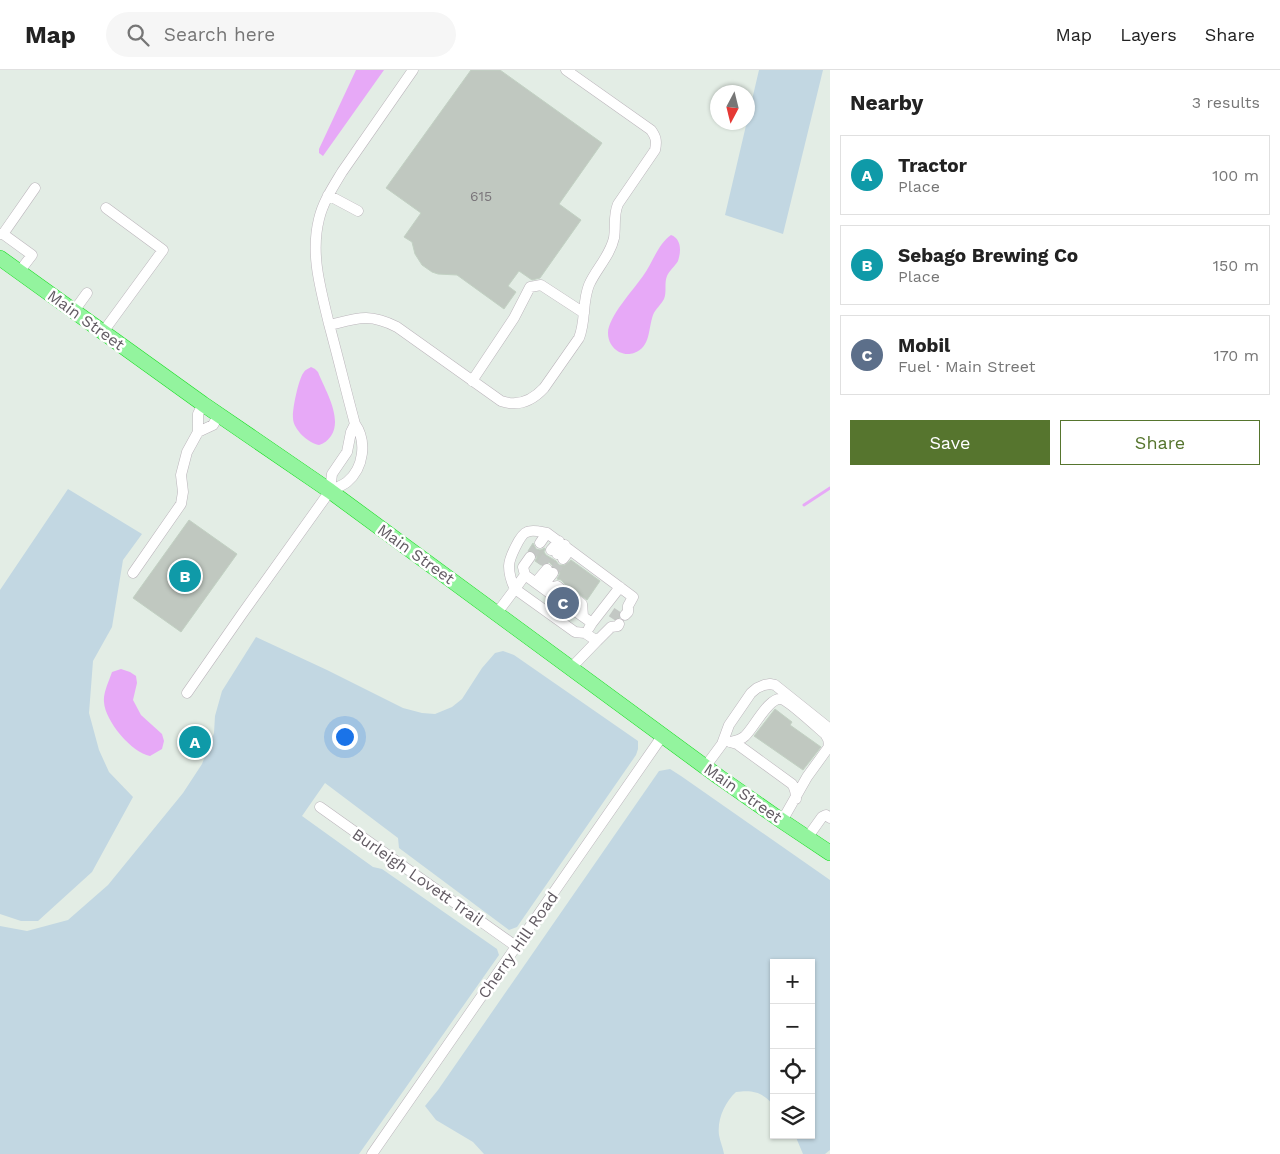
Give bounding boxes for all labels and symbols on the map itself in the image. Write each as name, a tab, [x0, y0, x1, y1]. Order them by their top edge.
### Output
north arrow	[710, 85, 755, 130]
house number: 615	[470, 188, 492, 204]
street label: Main Street	[44, 286, 128, 354]
street label: Main Street	[374, 520, 458, 588]
pin: B	[169, 557, 201, 595]
pin: C	[547, 584, 579, 622]
pin: A	[179, 723, 211, 761]
your location	[332, 724, 358, 750]
street label: Main Street	[701, 759, 786, 827]
street label: Burleigh Lovett Trail	[349, 825, 487, 930]
street label: Cherry Hill Road	[474, 888, 562, 1002]

